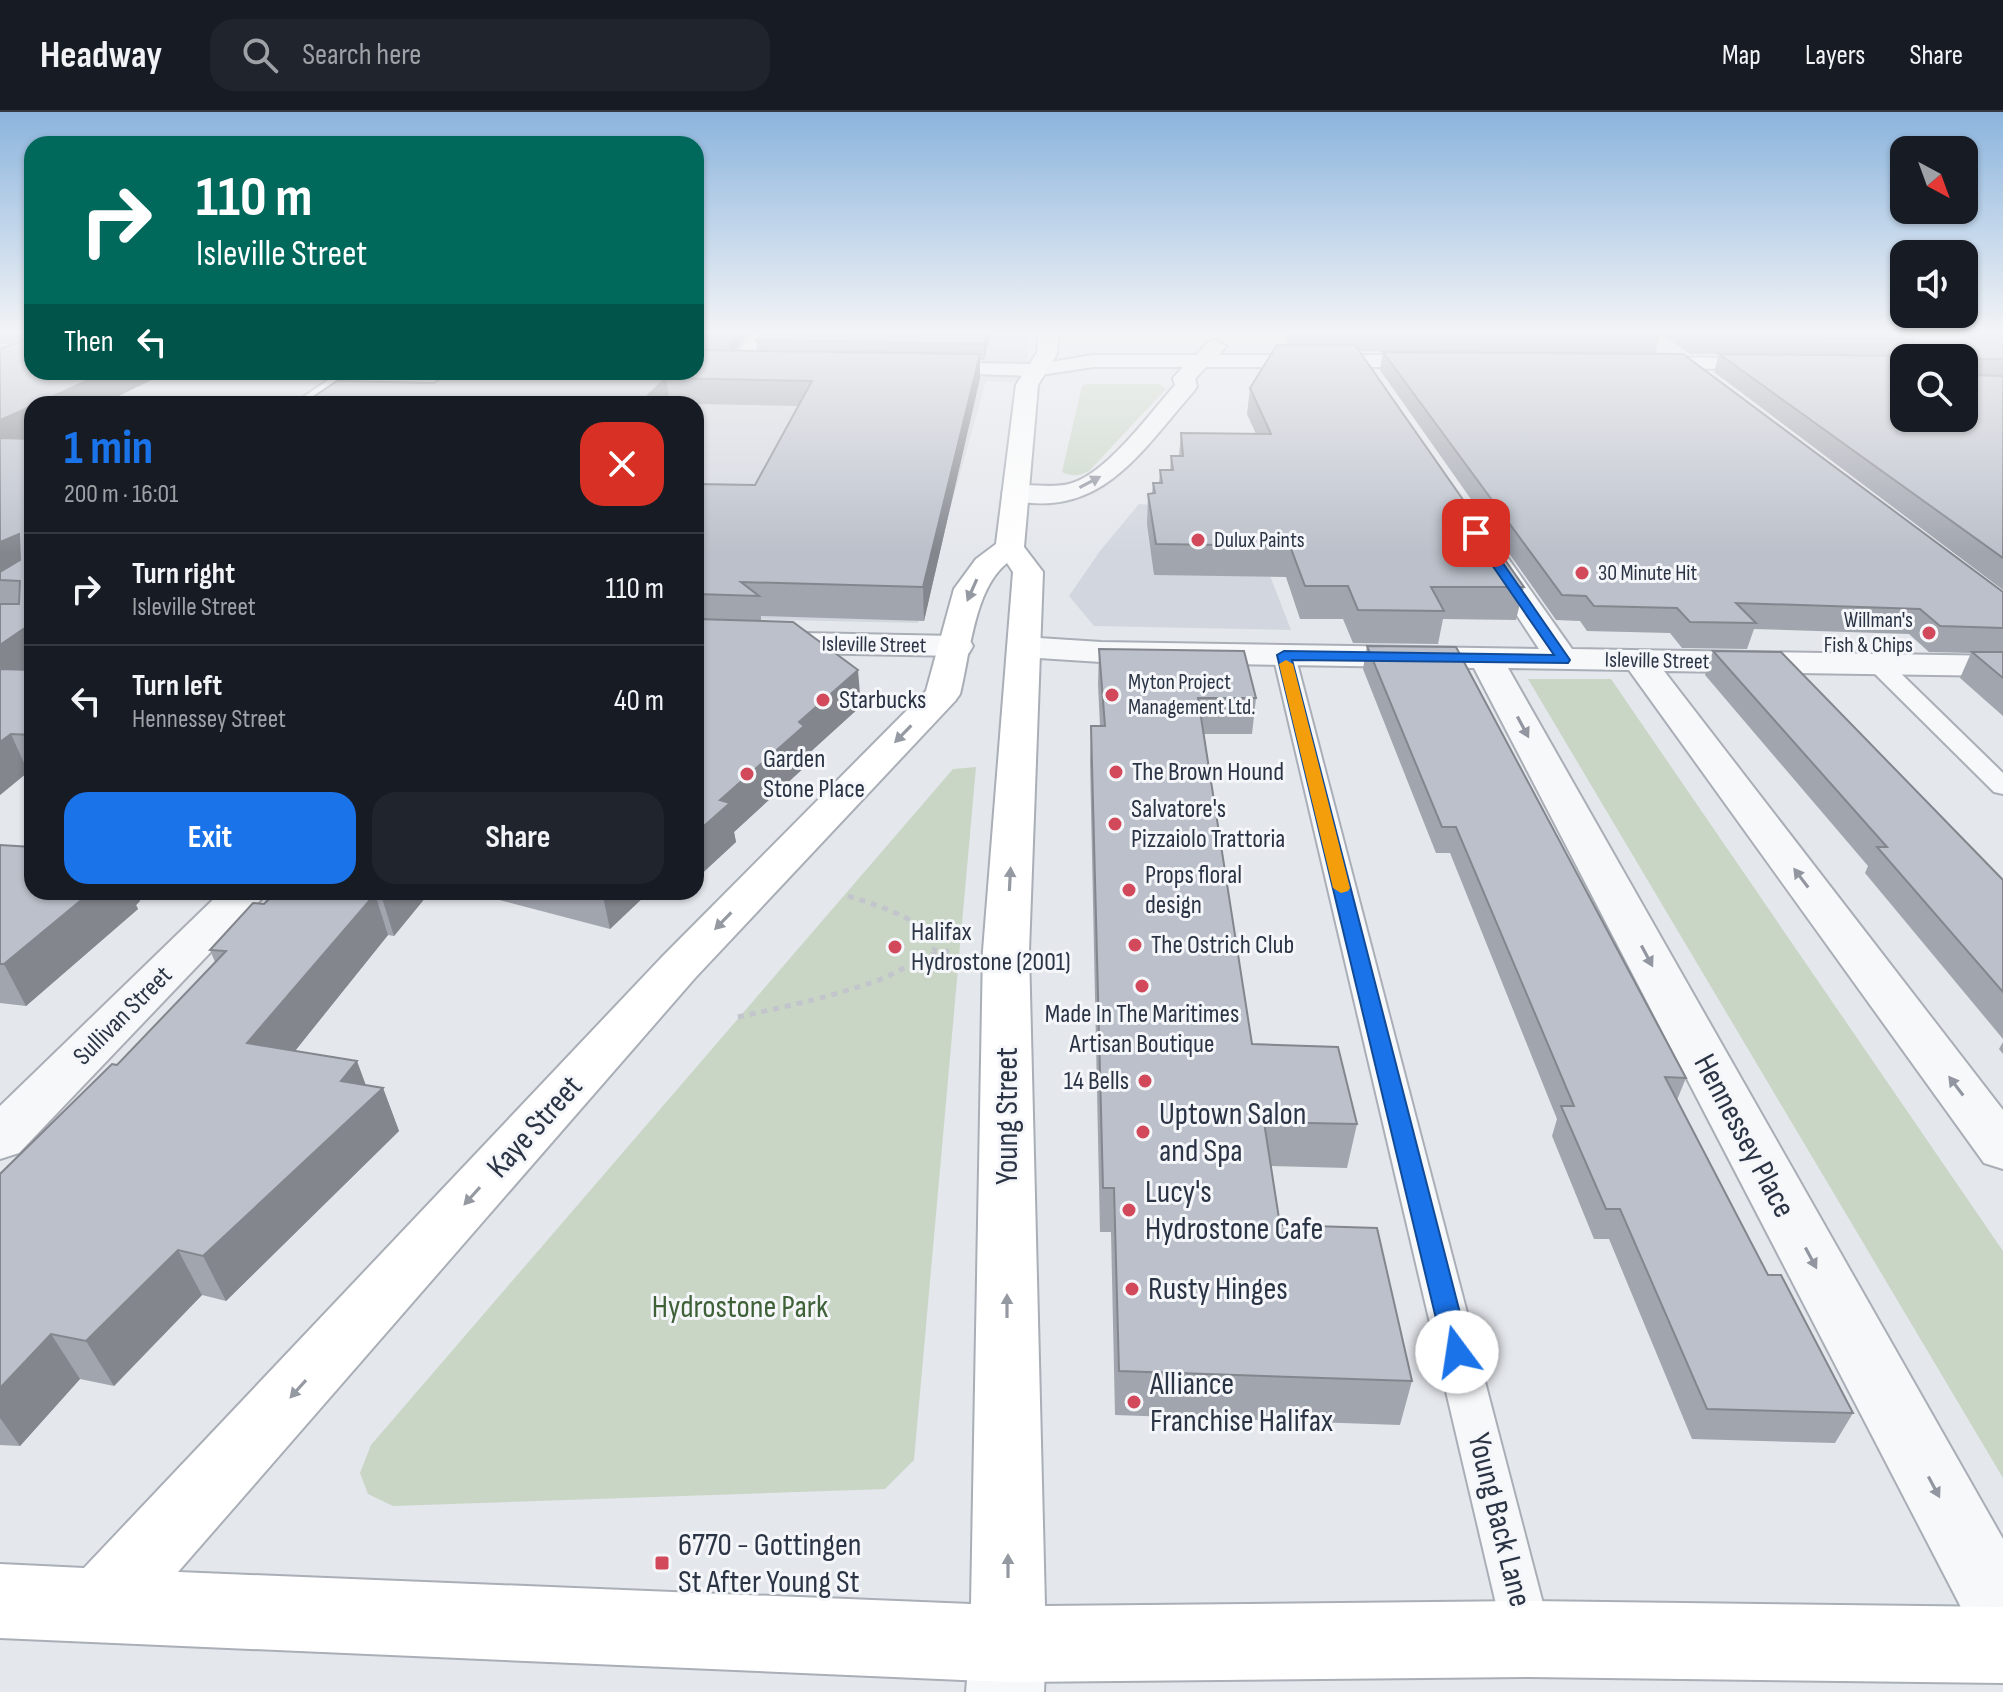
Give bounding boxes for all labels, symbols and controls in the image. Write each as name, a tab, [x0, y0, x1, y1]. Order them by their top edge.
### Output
search box	[210, 19, 770, 91]
text: Headway	[40, 33, 162, 78]
icon: search	[238, 33, 282, 77]
text: Search here	[302, 37, 421, 73]
text: Map	[1722, 39, 1761, 72]
text: Layers	[1805, 39, 1865, 72]
text: Share	[1909, 39, 1963, 72]
north arrow	[1890, 136, 1978, 224]
map controls	[1890, 136, 1978, 432]
text: 110 m	[196, 165, 312, 232]
icon: right	[64, 168, 168, 272]
text: Isleville Street	[196, 233, 367, 276]
button: sound	[1890, 240, 1978, 328]
icon: left	[130, 320, 174, 364]
text: Then	[64, 324, 114, 360]
button: search	[1890, 344, 1978, 432]
text: 1 min	[64, 420, 153, 477]
button: close	[580, 422, 664, 506]
one-way arrow	[1079, 476, 1102, 489]
text: 200 m · 16:01	[64, 479, 178, 510]
pin	[1442, 499, 1510, 567]
icon: arrive	[1454, 511, 1498, 555]
place label: Dulux Paints	[1214, 527, 1305, 554]
marker: Dulux Paints	[1189, 531, 1207, 549]
text: Turn right	[132, 556, 235, 592]
place label: 30 Minute Hit	[1598, 560, 1697, 587]
marker: 30 Minute Hit	[1573, 564, 1591, 582]
icon: right	[64, 567, 108, 611]
text: 110 m	[606, 571, 664, 607]
one-way arrow	[965, 578, 978, 601]
text: Isleville Street	[132, 592, 256, 623]
place label: Willman's Fish & Chips	[1824, 607, 1913, 659]
marker: Willman's Fish & Chips	[1920, 624, 1938, 642]
street label: Isleville Street	[821, 631, 927, 659]
street label: Isleville Street	[1604, 647, 1710, 675]
text: Turn left	[132, 668, 222, 704]
place label: Myton Project Management Ltd.	[1128, 669, 1255, 721]
icon: left	[64, 679, 108, 723]
text: 40 m	[614, 683, 664, 719]
place label: Starbucks	[839, 685, 926, 716]
marker: Myton Project Management Ltd.	[1103, 686, 1121, 704]
marker: Starbucks	[814, 691, 832, 709]
text: Hennessey Street	[132, 704, 286, 735]
one-way arrow	[1516, 716, 1530, 738]
one-way arrow	[894, 724, 913, 743]
place label: Garden Stone Place	[763, 744, 865, 805]
place label: The Brown Hound	[1132, 757, 1284, 788]
marker: The Brown Hound	[1107, 763, 1125, 781]
marker: Garden Stone Place	[738, 765, 756, 783]
button: Exit	[64, 792, 356, 884]
button: Share	[372, 792, 664, 884]
place label: Salvatore's Pizzaiolo Trattoria	[1131, 794, 1285, 855]
marker: Salvatore's Pizzaiolo Trattoria	[1106, 815, 1124, 833]
place label: Props floral design	[1145, 860, 1242, 921]
one-way arrow	[1004, 866, 1017, 891]
one-way arrow	[1794, 867, 1809, 888]
marker: Props floral design	[1120, 881, 1138, 899]
one-way arrow	[714, 912, 732, 931]
place label: Halifax Hydrostone (2001)	[911, 917, 1071, 978]
place label: The Ostrich Club	[1151, 930, 1294, 961]
marker: The Ostrich Club	[1126, 936, 1144, 954]
marker: Halifax Hydrostone (2001)	[886, 938, 904, 956]
one-way arrow	[1640, 944, 1653, 967]
street label: Sullivan Street	[67, 960, 179, 1072]
marker: Made In The Maritimes Artisan Boutique	[1133, 977, 1151, 995]
place label: Made In The Maritimes Artisan Boutique	[1045, 999, 1239, 1060]
street label: Young Street	[988, 1047, 1027, 1185]
street label: Hennessey Place	[1685, 1048, 1803, 1224]
place label: 14 Bells	[1064, 1066, 1129, 1097]
street label: Kaye Street	[479, 1068, 591, 1186]
marker: 14 Bells	[1136, 1072, 1154, 1090]
one-way arrow	[1949, 1076, 1965, 1096]
place label: Uptown Salon and Spa	[1159, 1095, 1306, 1171]
marker: Uptown Salon and Spa	[1134, 1123, 1152, 1141]
place label: Lucy's Hydrostone Cafe	[1145, 1173, 1323, 1249]
one-way arrow	[464, 1187, 482, 1206]
marker: Lucy's Hydrostone Cafe	[1120, 1201, 1138, 1219]
one-way arrow	[1804, 1247, 1817, 1270]
place label: Rusty Hinges	[1148, 1270, 1288, 1309]
marker: Rusty Hinges	[1123, 1280, 1141, 1298]
park label: Hydrostone Park	[652, 1288, 828, 1327]
one-way arrow	[1001, 1293, 1013, 1318]
position arrow	[1415, 1310, 1499, 1394]
place label: Alliance Franchise Halifax	[1149, 1365, 1333, 1441]
one-way arrow	[289, 1380, 307, 1399]
marker: Alliance Franchise Halifax	[1125, 1393, 1143, 1411]
street label: Young Back Lane	[1459, 1429, 1539, 1611]
one-way arrow	[1927, 1476, 1941, 1498]
place label: 6770 - Gottingen St After Young St	[678, 1526, 861, 1602]
one-way arrow	[1002, 1553, 1014, 1578]
marker: 6770 - Gottingen St After Young St	[653, 1554, 671, 1572]

